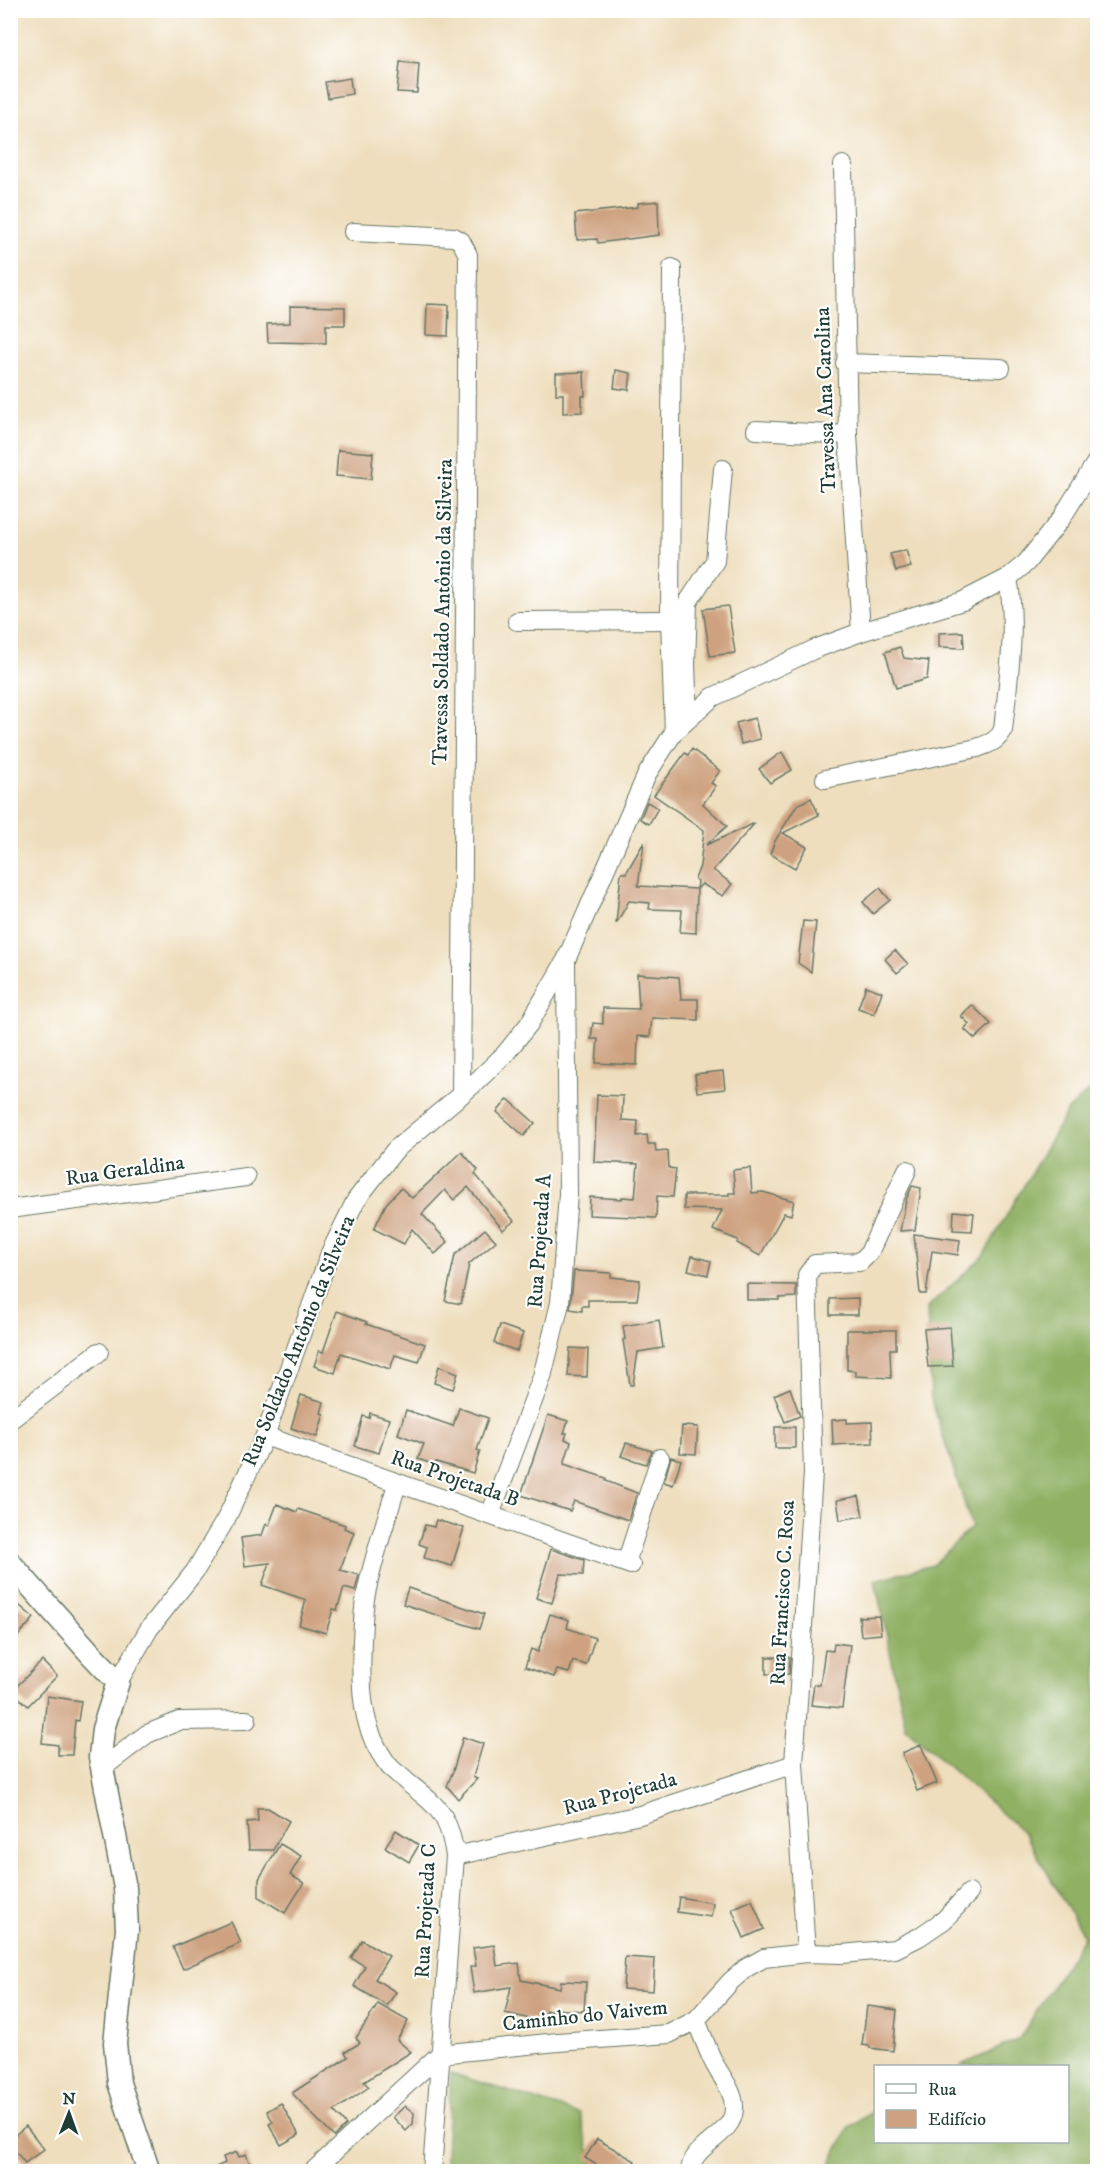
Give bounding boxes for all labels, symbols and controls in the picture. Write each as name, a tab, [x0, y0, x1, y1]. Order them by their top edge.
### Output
street label: Travessa Ana Carolina	[810, 307, 842, 493]
street label: Travessa Soldado Antônio da Silveira	[427, 458, 459, 765]
street label: Rua Geraldina	[64, 1150, 186, 1192]
street label: Rua Projetada A	[522, 1172, 558, 1309]
street label: Rua Soldado Antônio da Silveira	[237, 1212, 361, 1470]
street label: Rua Projetada B	[387, 1445, 523, 1513]
street label: Rua Francisco C. Rosa	[765, 1500, 801, 1686]
street label: Rua Projetada	[560, 1766, 680, 1822]
street label: Rua Projetada C	[409, 1843, 443, 1979]
street label: Caminho do Vaivem	[501, 1994, 669, 2038]
legend	[874, 2065, 1069, 2143]
text: Rua	[928, 2079, 957, 2101]
north arrow	[39, 2083, 99, 2143]
text: N	[63, 2089, 76, 2109]
text: Edifício	[928, 2109, 986, 2131]

